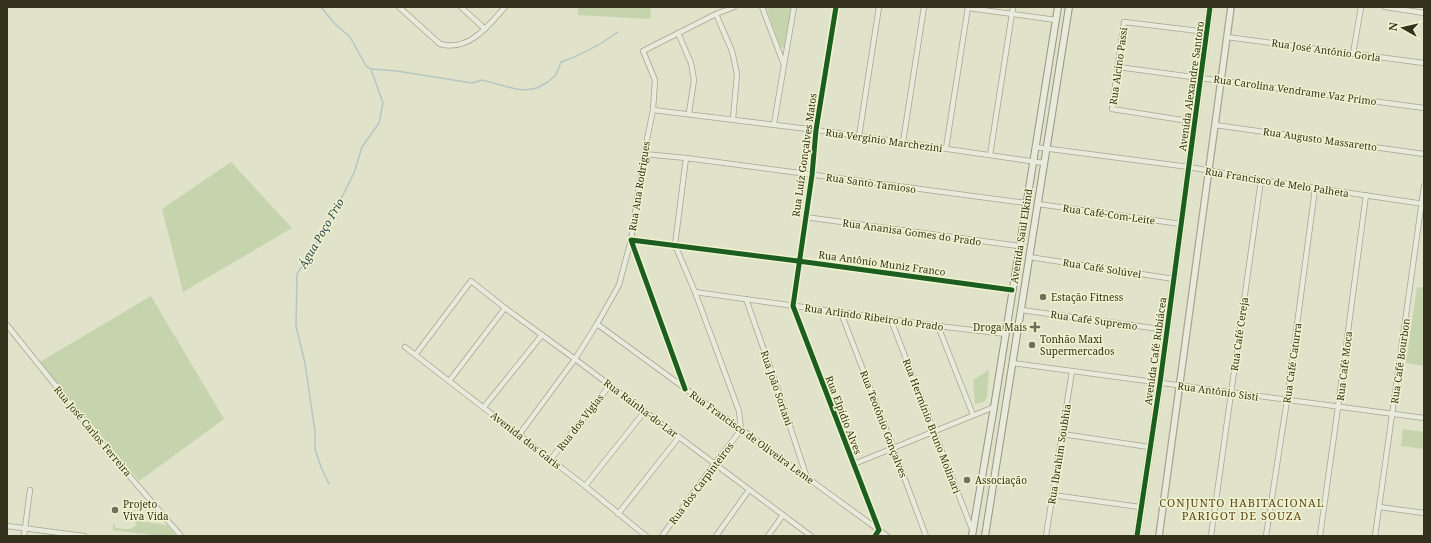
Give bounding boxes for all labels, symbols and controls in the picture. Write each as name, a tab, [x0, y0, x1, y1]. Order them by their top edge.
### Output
north arrow	[1383, 8, 1423, 48]
street label: Avenida Alexandre Santoro	[1175, 20, 1207, 152]
text: N	[1385, 21, 1401, 32]
street label: Rua Alcino Passi	[1106, 26, 1130, 106]
street label: Rua José Antônio Gorla	[1271, 35, 1382, 65]
street label: Rua Carolina Vendrame Vaz Primo	[1212, 72, 1378, 108]
street label: Rua Luíz Gonçalves Matos	[788, 92, 820, 218]
street label: Rua Augusto Massaretto	[1262, 124, 1378, 154]
street label: Rua Vergínio Marchezini	[824, 125, 944, 155]
street label: Rua Ana Rodrigues	[625, 140, 653, 232]
street label: Rua Francisco de Melo Palheta	[1204, 164, 1350, 200]
street label: Rua Santo Tamioso	[825, 170, 917, 196]
street label: Avenida Saul Elkind	[1007, 188, 1035, 284]
water label: Água Poço Frio	[294, 195, 347, 272]
street label: Rua Café-Com-Leite	[1062, 201, 1156, 227]
street label: Rua Ananisa Gomes do Prado	[842, 215, 983, 249]
street label: Rua Antônio Muniz Franco	[818, 247, 947, 279]
street label: Rua Café Solúvel	[1062, 255, 1142, 281]
place label: Estação Fitness	[1051, 290, 1124, 304]
marker: Estação Fitness	[1038, 292, 1048, 302]
street label: Avenida Café Rubiácea	[1140, 296, 1170, 406]
street label: Rua Café Cereja	[1227, 296, 1251, 372]
street label: Rua Arlindo Ribeiro do Prado	[804, 300, 945, 334]
street label: Rua Café Supremo	[1050, 307, 1139, 333]
street label: Rua Café Bourbon	[1387, 317, 1413, 405]
place label: Droga Mais	[973, 320, 1027, 334]
marker: Droga Mais	[1030, 322, 1040, 332]
street label: Rua Café Caturra	[1279, 322, 1305, 404]
street label: Rua Café Moca	[1333, 330, 1355, 402]
place label: Tonhão Maxi Supermercados	[1040, 332, 1115, 358]
marker: Tonhão Maxi Supermercados	[1027, 340, 1037, 350]
street label: Rua João Soriani	[758, 348, 797, 428]
street label: Rua Hermínio Bruno Molinari	[900, 356, 965, 496]
street label: Rua Teotônio Gonçalves	[857, 368, 911, 480]
street label: Rua Elpídio Alves	[823, 374, 866, 457]
street label: Rua Rainha-do-Lar	[601, 375, 681, 441]
street label: Rua Antônio Sisti	[1177, 378, 1260, 404]
street label: Rua José Carlos Ferreira	[51, 383, 135, 480]
street label: Rua Francisco de Oliveira Leme	[687, 387, 817, 487]
street label: Rua dos Vigias	[553, 390, 607, 453]
street label: Rua Ibrahim Soubhia	[1044, 402, 1074, 505]
street label: Avenida dos Garis	[488, 408, 565, 472]
street label: Rua dos Carpinteiros	[665, 439, 737, 527]
place label: Associação	[975, 473, 1027, 487]
marker: Associação	[962, 475, 972, 485]
district label: CONJUNTO HABITACIONAL PARIGOT DE SOUZA	[1159, 495, 1325, 523]
place label: Projeto Viva Vida	[123, 497, 169, 523]
marker: Projeto Viva Vida	[110, 505, 120, 515]

